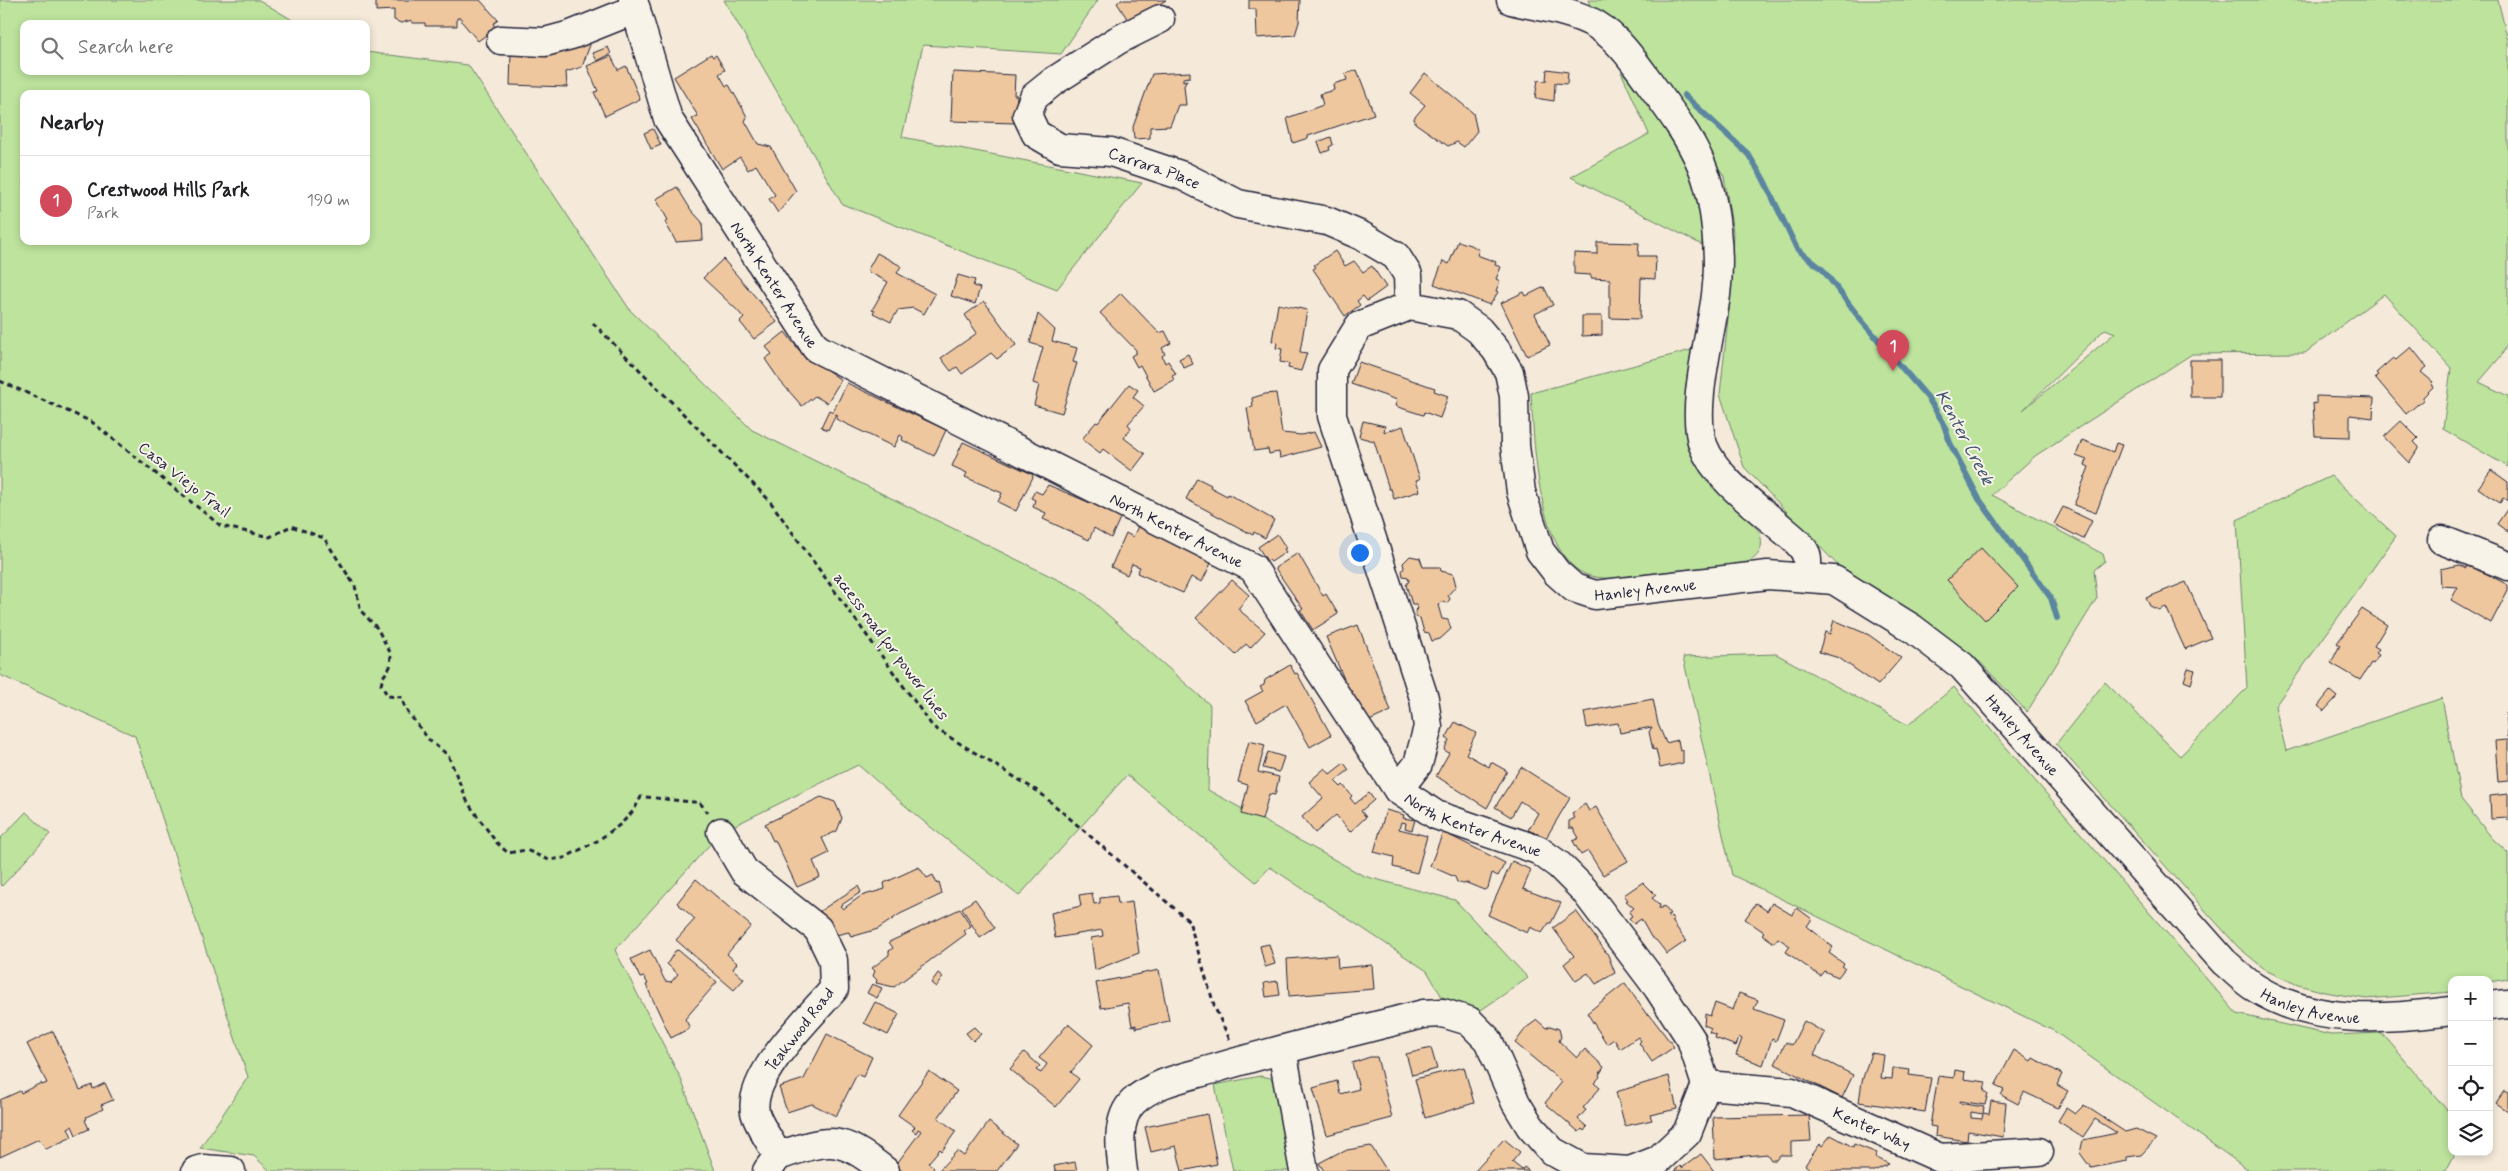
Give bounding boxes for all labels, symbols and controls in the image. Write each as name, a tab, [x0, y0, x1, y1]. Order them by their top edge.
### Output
search box	[20, 20, 370, 75]
icon: search	[38, 34, 66, 62]
text: Search here	[78, 35, 174, 60]
text: Nearby	[40, 109, 104, 137]
street label: Carrara Place	[1105, 143, 1203, 195]
text: Crestwood Hills Park	[87, 178, 249, 203]
text: 1	[52, 190, 60, 211]
text: 190 m	[307, 190, 350, 211]
text: Park	[87, 203, 119, 224]
street label: North Kenter Avenue	[725, 218, 823, 353]
pin: 1	[1877, 330, 1909, 371]
water label: Kenter Creek	[1929, 386, 2000, 490]
street label: Casa Viejo Trail	[134, 437, 235, 523]
street label: North Kenter Avenue	[1106, 489, 1247, 574]
your location	[1347, 540, 1373, 566]
street label: access road for power lines	[827, 569, 953, 726]
street label: Hanley Avenue	[1593, 574, 1698, 607]
street label: Hanley Avenue	[1980, 691, 2064, 781]
street label: North Kenter Avenue	[1400, 788, 1547, 862]
map controls	[2448, 976, 2493, 1156]
button: +	[2448, 976, 2493, 1021]
street label: Teakwood Road	[761, 983, 840, 1076]
street label: Hanley Avenue	[2256, 984, 2361, 1029]
button: −	[2448, 1021, 2493, 1066]
button: locate	[2448, 1066, 2493, 1111]
street label: Kenter Way	[1829, 1103, 1914, 1156]
button: layers	[2448, 1111, 2493, 1156]

